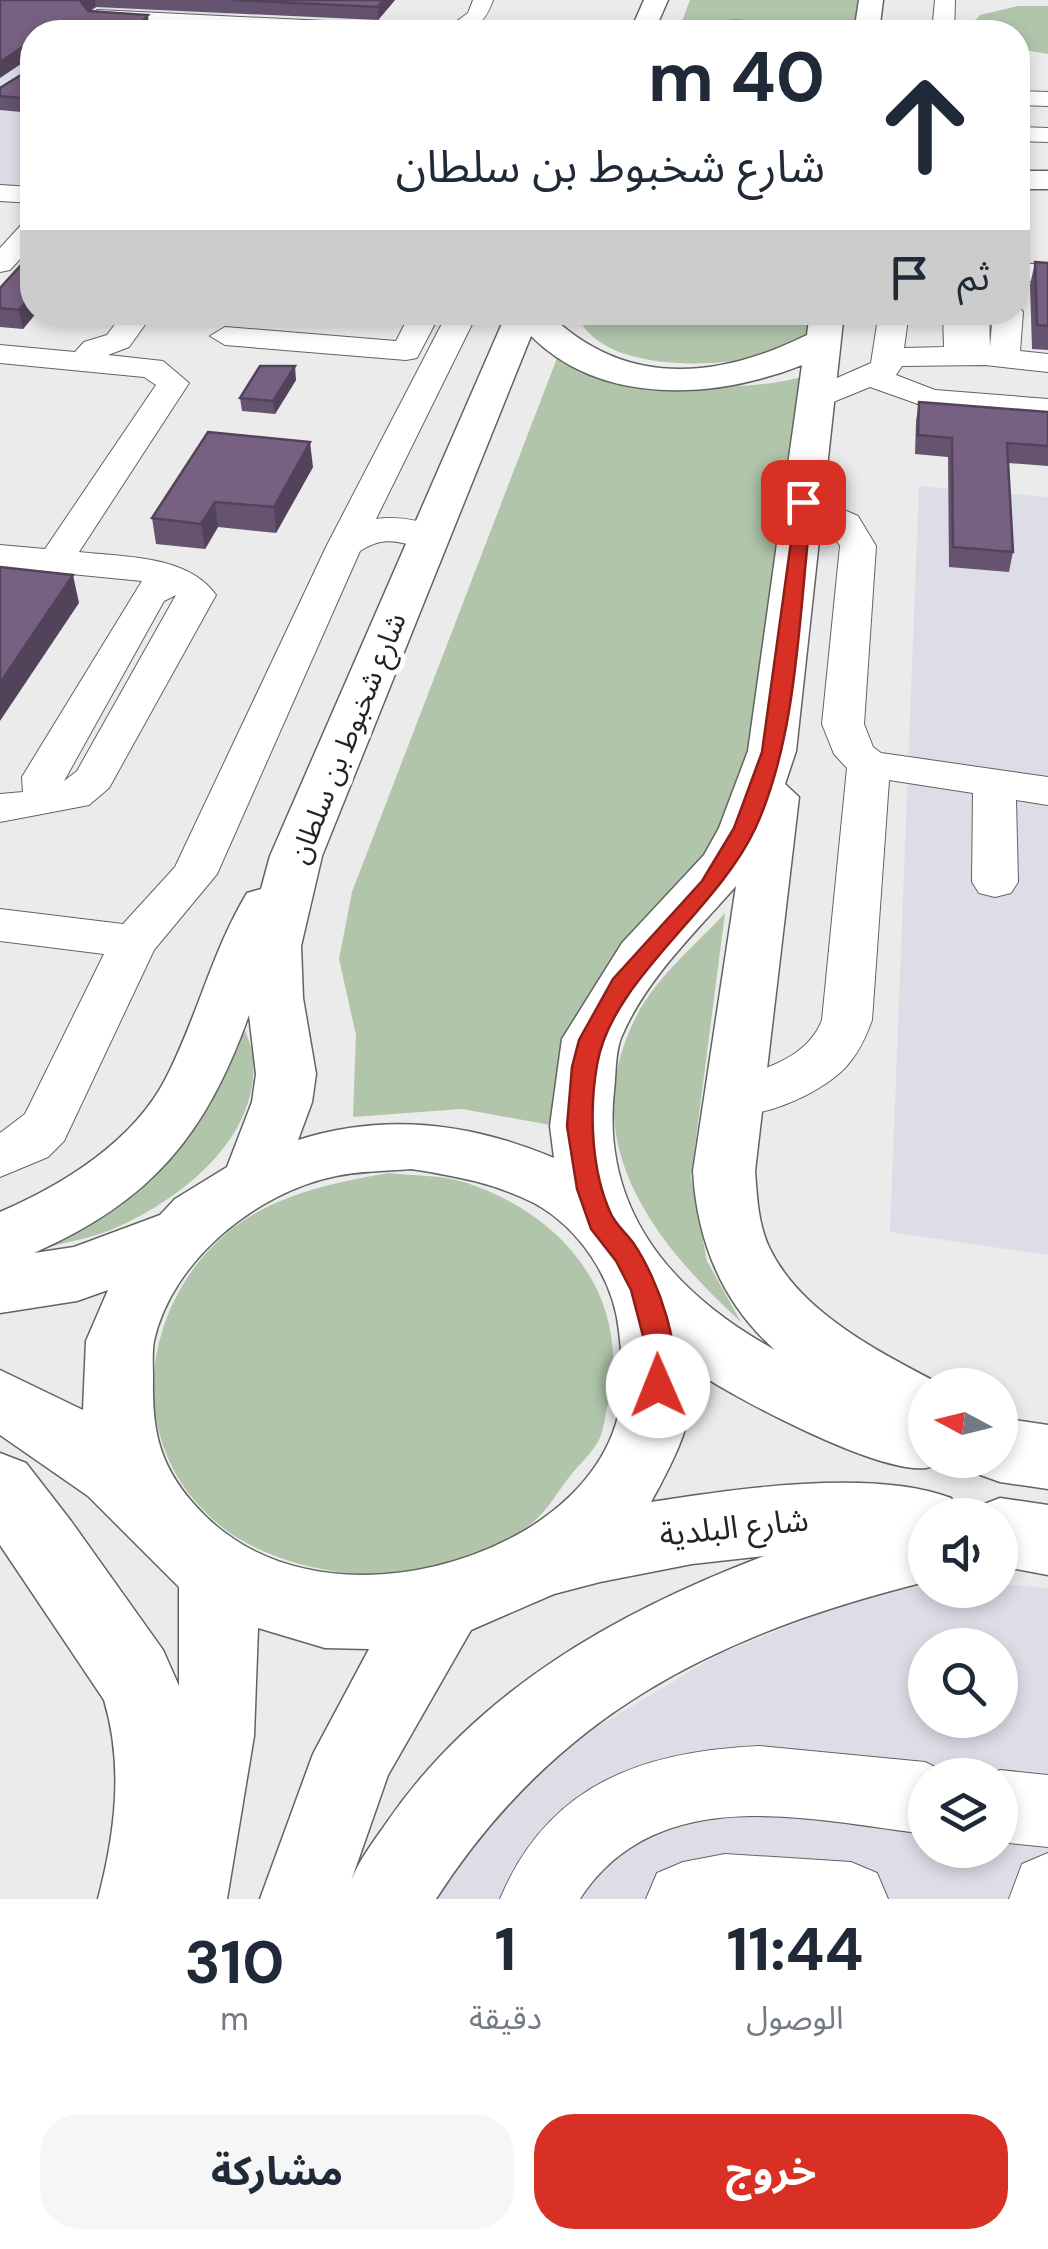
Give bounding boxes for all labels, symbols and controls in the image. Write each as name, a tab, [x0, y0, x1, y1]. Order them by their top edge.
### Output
text: 40 m	[648, 32, 825, 123]
icon: ahead	[860, 60, 990, 190]
text: شارع شخبوط بن سلطان	[396, 137, 825, 196]
icon: arrive	[882, 250, 937, 305]
text: ثم	[957, 252, 990, 302]
pin	[761, 460, 846, 545]
icon: arrive	[776, 475, 831, 530]
street label: شارع شخبوط بن سلطان	[280, 607, 417, 870]
position arrow	[606, 1334, 710, 1438]
north arrow	[908, 1368, 1018, 1478]
map controls	[908, 1368, 1018, 1868]
street label: شارع البلدية	[657, 1498, 811, 1559]
button: sound	[908, 1498, 1018, 1608]
button: search	[908, 1628, 1018, 1738]
button: layers	[908, 1758, 1018, 1868]
text: 1	[495, 1910, 516, 1989]
text: 11:44	[727, 1910, 863, 1989]
text: 310	[185, 1923, 284, 2002]
text: دقيقة	[469, 1997, 542, 2039]
text: الوصول	[746, 1997, 844, 2039]
text: m	[220, 1998, 249, 2040]
button: مشاركة	[40, 2114, 514, 2229]
button: خروج	[534, 2114, 1008, 2229]

